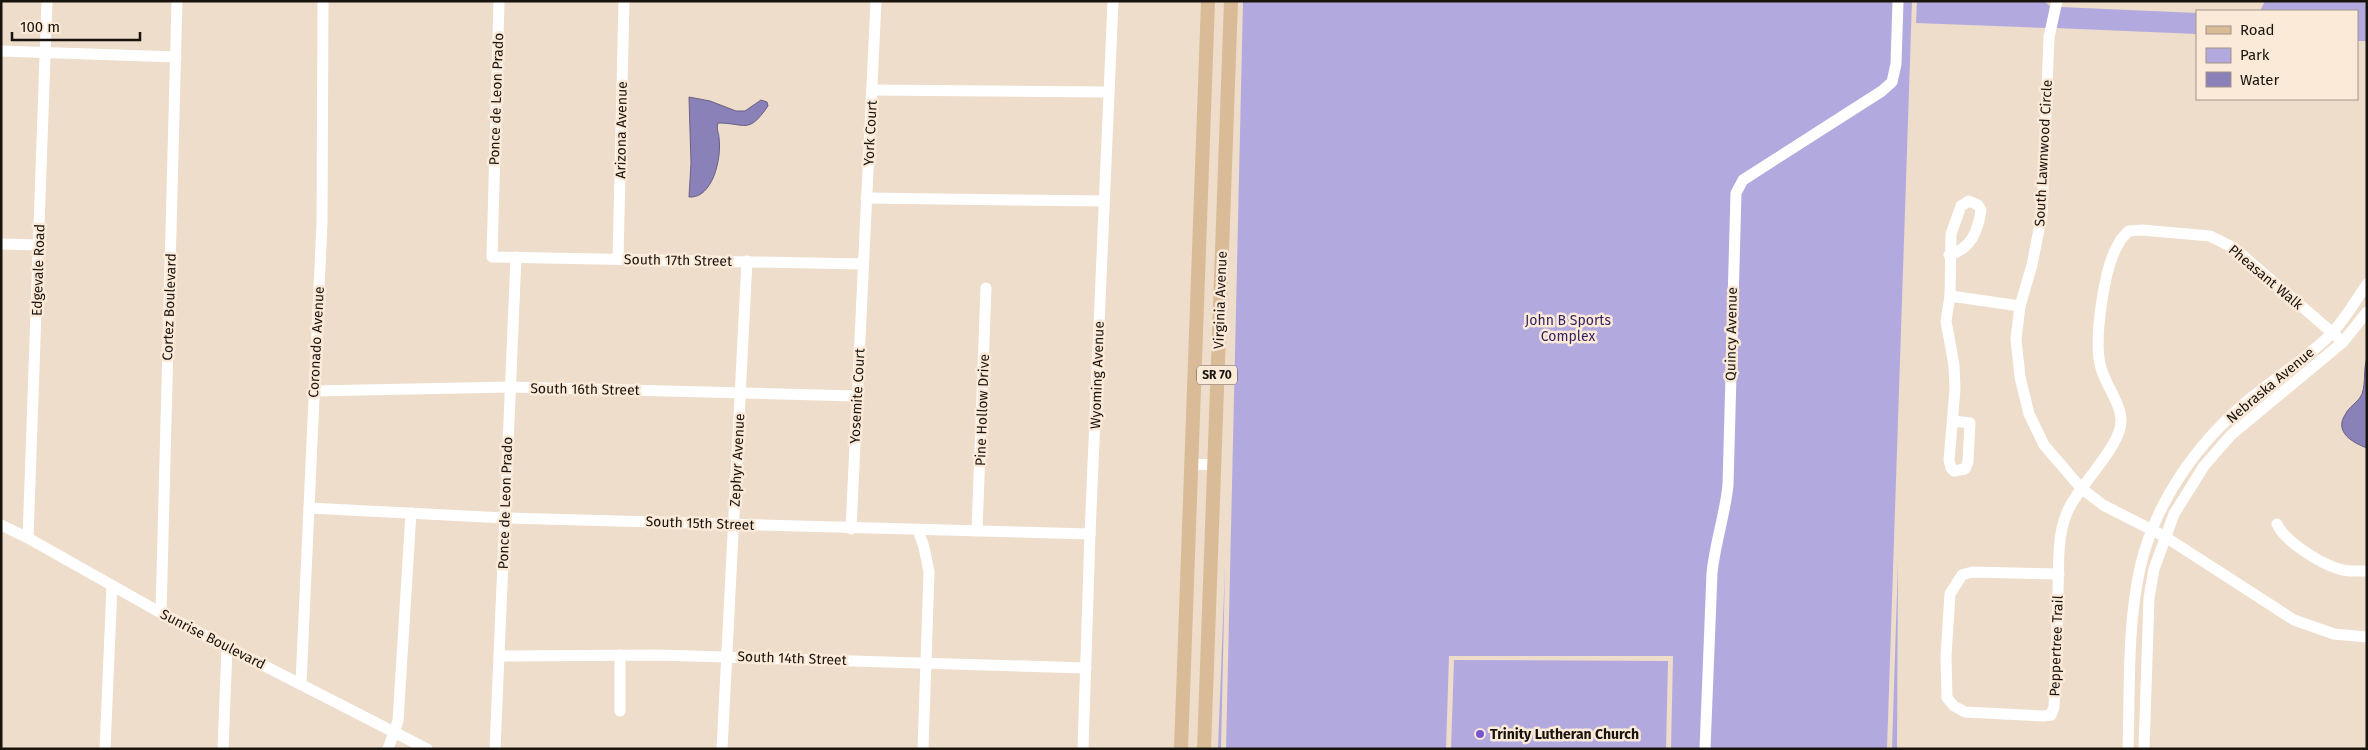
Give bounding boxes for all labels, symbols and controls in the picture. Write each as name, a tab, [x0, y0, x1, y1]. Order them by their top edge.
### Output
scale bar	[12, 10, 140, 42]
legend	[2196, 10, 2358, 100]
text: 100 m	[20, 18, 60, 36]
text: Road	[2240, 21, 2275, 39]
street label: Ponce de Leon Prado	[486, 32, 507, 166]
text: Park	[2240, 46, 2270, 64]
text: Water	[2240, 71, 2279, 89]
street label: South Lawnwood Circle	[2031, 79, 2056, 227]
street label: Arizona Avenue	[612, 81, 631, 179]
street label: York Court	[860, 99, 881, 166]
street label: Edgevale Road	[28, 224, 49, 316]
street label: Pheasant Walk	[2225, 241, 2307, 314]
street label: South 17th Street	[624, 251, 733, 270]
street label: Virginia Avenue	[1210, 251, 1231, 349]
street label: Cortez Boulevard	[159, 253, 180, 361]
street label: Coronado Avenue	[305, 286, 328, 398]
street label: Quincy Avenue	[1722, 287, 1741, 381]
park label: John B Sports Complex	[1525, 312, 1611, 345]
street label: Wyoming Avenue	[1087, 321, 1108, 429]
street label: Nebraska Avenue	[2223, 344, 2318, 427]
street label: Yosemite Court	[847, 347, 869, 444]
street label: Pine Hollow Drive	[972, 354, 993, 466]
road number: SR 70	[1197, 366, 1237, 384]
street label: South 16th Street	[530, 380, 641, 399]
street label: Zephyr Avenue	[727, 413, 748, 507]
street label: Ponce de Leon Prado	[495, 436, 516, 570]
street label: South 15th Street	[645, 513, 756, 534]
street label: Peppertree Trail	[2046, 595, 2067, 697]
street label: Sunrise Boulevard	[158, 606, 268, 673]
street label: South 14th Street	[737, 648, 848, 669]
place label: Trinity Lutheran Church	[1490, 726, 1639, 743]
marker: Trinity Lutheran Church	[1474, 728, 1486, 740]

